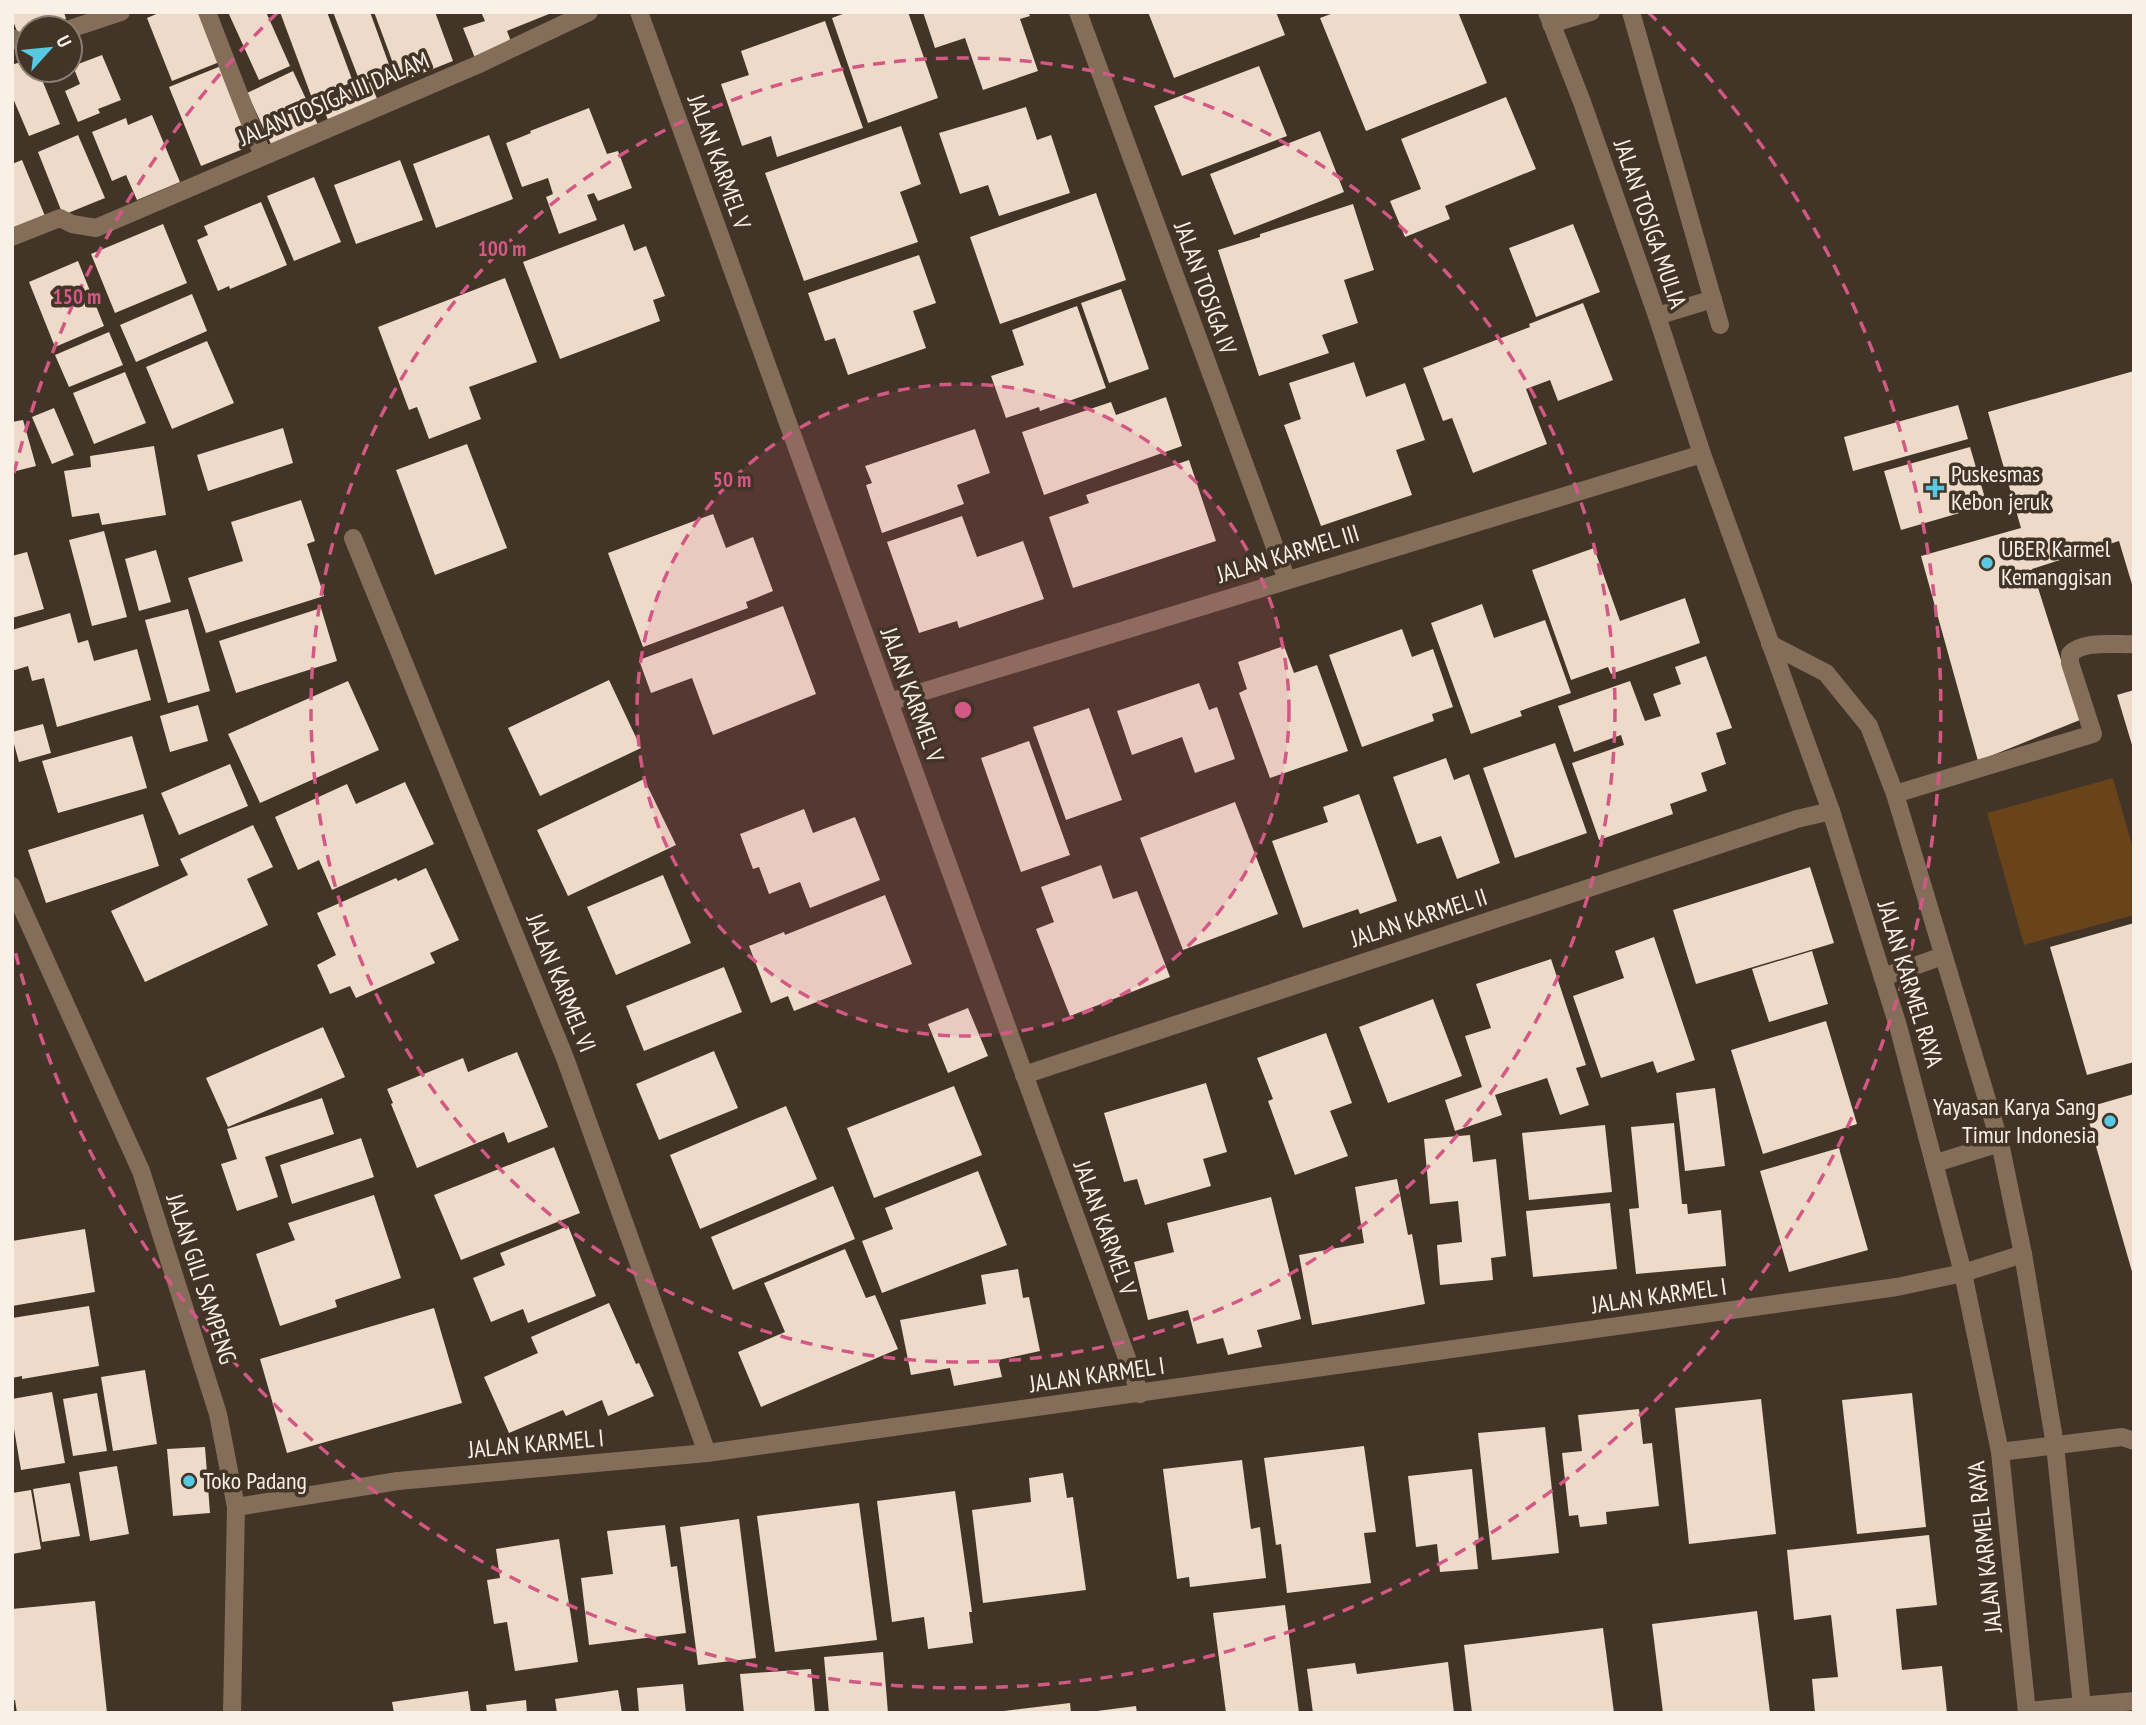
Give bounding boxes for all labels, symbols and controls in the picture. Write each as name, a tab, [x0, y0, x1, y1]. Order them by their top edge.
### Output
north arrow	[14, 14, 84, 84]
text: U	[51, 31, 77, 51]
street label: JALAN TOSIGA III DALAM	[233, 44, 434, 153]
street label: JALAN KARMEL V	[680, 89, 758, 234]
street label: JALAN TOSIGA MULIA	[1607, 134, 1694, 313]
street label: JALAN TOSIGA IV	[1167, 216, 1244, 359]
text: 100 m	[478, 235, 526, 262]
text: 150 m	[53, 283, 101, 310]
place label: Puskesmas Kebon jeruk	[1951, 458, 2050, 517]
text: 50 m	[713, 466, 751, 493]
marker: Puskesmas Kebon jeruk	[1925, 478, 1945, 498]
street label: JALAN KARMEL III	[1212, 517, 1363, 590]
place label: UBER Karmel Kemanggisan	[2001, 533, 2112, 592]
marker: UBER Karmel Kemanggisan	[1979, 555, 1995, 571]
street label: JALAN KARMEL V	[873, 622, 951, 767]
centre of rings	[951, 698, 975, 722]
street label: JALAN KARMEL II	[1346, 881, 1491, 954]
street label: JALAN KARMEL RAYA	[1870, 896, 1951, 1071]
street label: JALAN KARMEL VI	[519, 908, 603, 1057]
place label: Yayasan Karya Sang Timur Indonesia	[1933, 1091, 2096, 1150]
marker: Yayasan Karya Sang Timur Indonesia	[2102, 1113, 2118, 1129]
street label: JALAN KARMEL V	[1066, 1155, 1144, 1300]
street label: JALAN GILI SAMPENG	[159, 1189, 244, 1368]
street label: JALAN KARMEL I	[1588, 1271, 1728, 1320]
street label: JALAN KARMEL I	[1026, 1350, 1166, 1399]
street label: JALAN KARMEL I	[466, 1422, 605, 1465]
street label: JALAN KARMEL RAYA	[1960, 1459, 2009, 1635]
place label: Toko Padang	[203, 1465, 307, 1496]
marker: Toko Padang	[181, 1473, 197, 1489]

